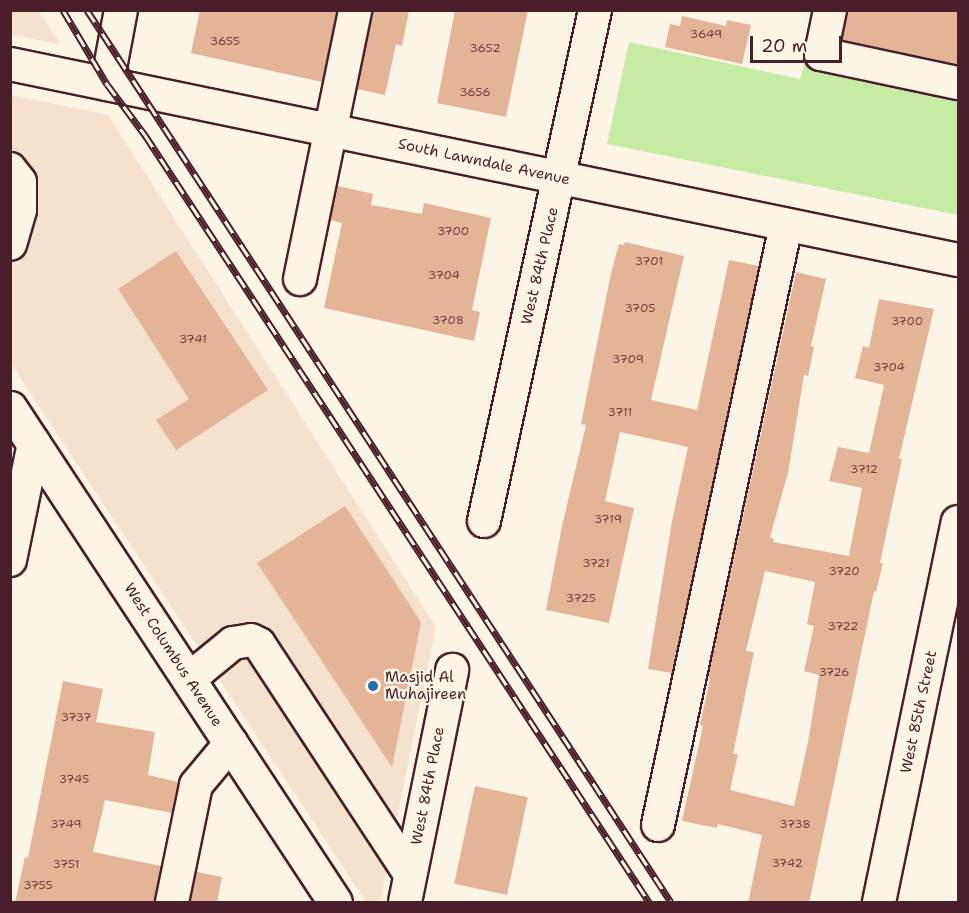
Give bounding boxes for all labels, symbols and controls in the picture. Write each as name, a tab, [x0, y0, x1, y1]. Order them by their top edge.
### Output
scale bar	[753, 24, 844, 62]
house number: 3649	[690, 28, 722, 42]
text: 20 m	[761, 34, 807, 58]
house number: 3655	[210, 35, 240, 49]
house number: 3652	[469, 42, 501, 56]
house number: 3656	[459, 86, 491, 100]
street label: South Lawndale Avenue	[396, 135, 572, 189]
street label: West 84th Place	[518, 205, 562, 327]
house number: 3700	[437, 225, 469, 239]
house number: 3701	[635, 255, 663, 269]
house number: 3704	[428, 269, 460, 283]
house number: 3705	[624, 302, 656, 316]
house number: 3708	[432, 314, 464, 328]
house number: 3700	[891, 315, 923, 329]
house number: 3741	[179, 333, 207, 347]
house number: 3709	[612, 353, 644, 367]
house number: 3704	[873, 361, 905, 375]
house number: 3711	[608, 406, 632, 420]
house number: 3712	[850, 463, 878, 477]
house number: 3719	[594, 513, 622, 527]
house number: 3721	[582, 557, 610, 571]
house number: 3720	[828, 565, 860, 579]
street label: West Columbus Avenue	[120, 580, 226, 730]
house number: 3725	[566, 592, 596, 606]
house number: 3722	[828, 620, 858, 634]
street label: West 85th Street	[897, 649, 941, 775]
house number: 3726	[818, 666, 850, 680]
place label: Masjid Al Muhajireen	[385, 668, 466, 703]
marker: Masjid Al Muhajireen	[366, 679, 380, 693]
house number: 3737	[61, 711, 91, 725]
street label: West 84th Place	[408, 725, 448, 847]
house number: 3745	[59, 773, 89, 787]
house number: 3749	[50, 818, 82, 832]
house number: 3738	[779, 818, 811, 832]
house number: 3742	[771, 857, 803, 871]
house number: 3751	[52, 858, 80, 872]
house number: 3755	[23, 879, 53, 893]

